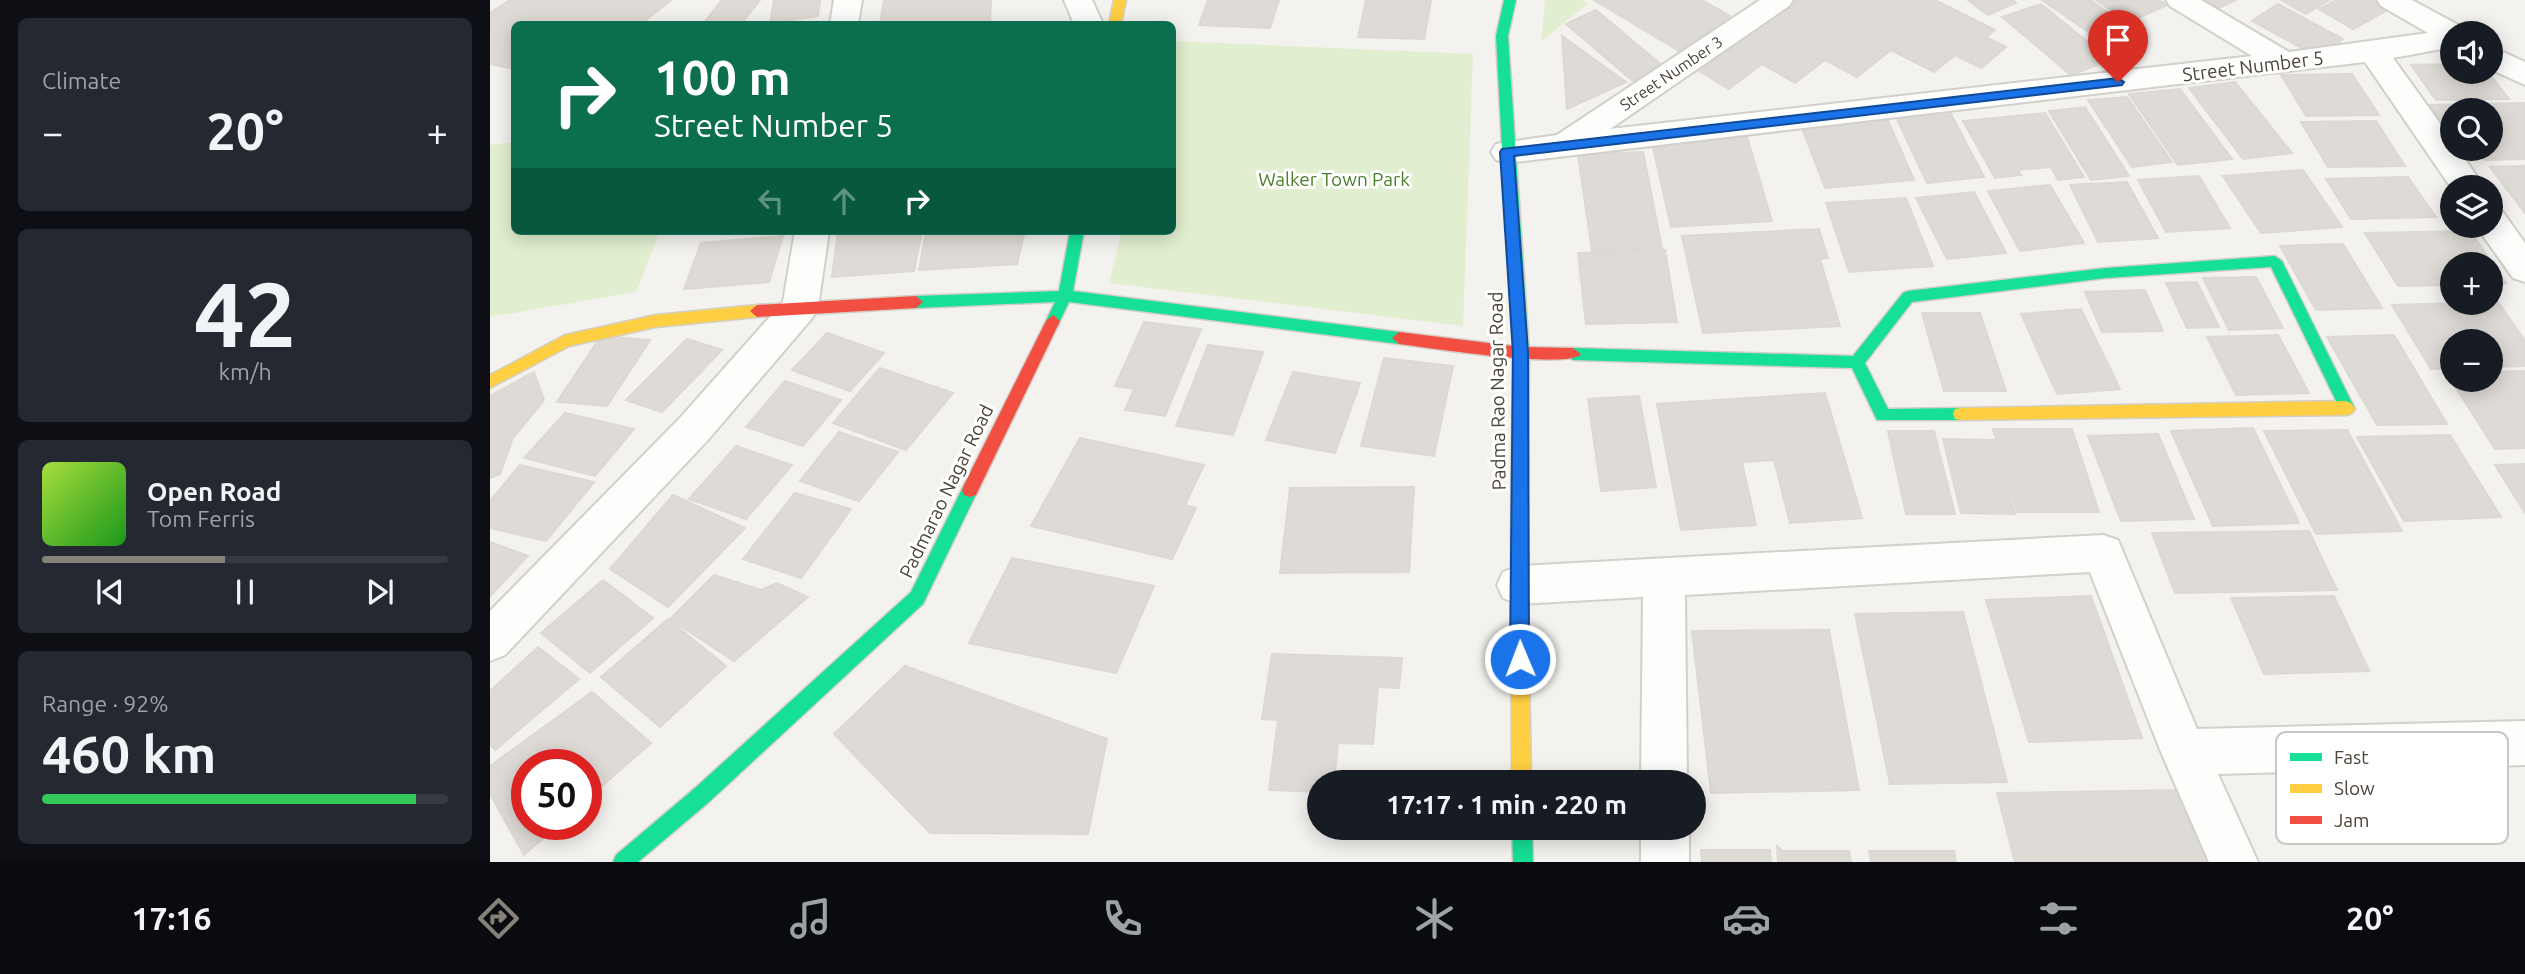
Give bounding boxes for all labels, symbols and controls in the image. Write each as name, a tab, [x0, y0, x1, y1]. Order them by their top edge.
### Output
pin	[2088, 10, 2148, 82]
icon: arrive	[2099, 21, 2137, 59]
map controls	[2440, 21, 2503, 392]
button: sound	[2440, 21, 2503, 84]
street label: Street Number 3	[1616, 32, 1726, 114]
street label: Street Number 5	[2181, 46, 2325, 86]
icon: right	[539, 49, 630, 140]
text: 100 m	[654, 49, 791, 104]
text: Climate	[42, 68, 121, 93]
button: search	[2440, 98, 2503, 161]
text: 20°	[206, 102, 284, 160]
text: Street Number 5	[654, 107, 893, 143]
text: −	[42, 111, 63, 153]
text: +	[427, 111, 448, 153]
park label: Walker Town Park	[1258, 168, 1410, 190]
button: layers	[2440, 175, 2503, 238]
icon: left	[752, 182, 790, 220]
icon: ahead	[825, 182, 863, 220]
icon: right	[898, 182, 936, 220]
button: +	[2440, 252, 2503, 315]
text: 42	[194, 262, 296, 364]
street label: Padma Rao Nagar Road	[1484, 291, 1510, 491]
button: −	[2440, 329, 2503, 392]
text: km/h	[218, 359, 272, 384]
street label: Padmarao Nagar Road	[894, 401, 998, 581]
text: Open Road	[147, 477, 281, 506]
text: Tom Ferris	[147, 506, 255, 531]
icon: previous	[91, 573, 129, 611]
icon: pause	[226, 573, 264, 611]
icon: next	[361, 573, 399, 611]
position arrow	[1483, 622, 1557, 696]
text: Range · 92%	[42, 691, 169, 716]
text: 460 km	[42, 725, 216, 783]
legend	[2276, 732, 2508, 844]
text: Fast	[2334, 746, 2369, 768]
speed limit sign: 50	[511, 749, 602, 840]
text: Slow	[2334, 777, 2375, 799]
text: 17:17 · 1 min · 220 m	[1386, 790, 1627, 819]
text: Jam	[2334, 809, 2370, 831]
icon: directions	[474, 894, 523, 943]
icon: music	[786, 894, 835, 943]
icon: phone	[1098, 894, 1147, 943]
icon: climate	[1410, 894, 1459, 943]
icon: car	[1722, 894, 1771, 943]
icon: filters	[2034, 894, 2083, 943]
text: 17:16	[131, 900, 212, 936]
text: 20°	[2346, 900, 2394, 936]

